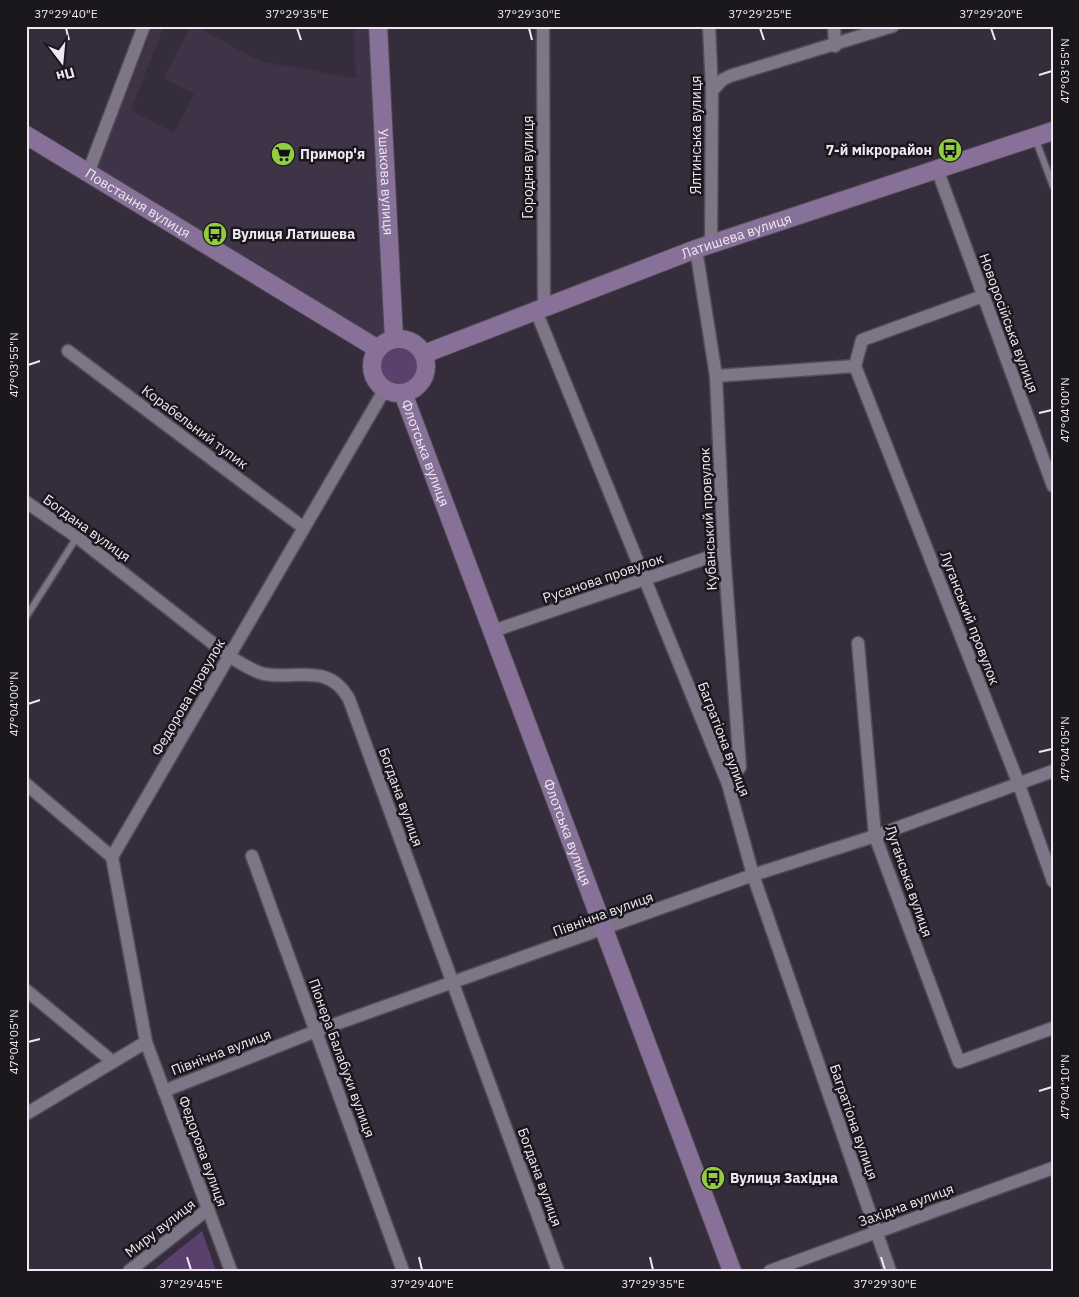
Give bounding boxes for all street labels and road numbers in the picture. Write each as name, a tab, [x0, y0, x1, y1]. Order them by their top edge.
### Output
street label: Ялтинська вулиця	[687, 75, 705, 195]
street label: Городня вулиця	[519, 115, 537, 219]
street label: Ушакова вулиця	[374, 128, 398, 236]
street label: Повстання вулиця	[82, 164, 194, 242]
street label: Латишева вулиця	[678, 209, 794, 263]
street label: Новоросійська вулиця	[975, 251, 1043, 395]
street label: Корабельний тупик	[138, 381, 252, 473]
street label: Флотська вулиця	[397, 397, 454, 509]
street label: Кубанський провулок	[695, 447, 721, 591]
street label: Богдана вулиця	[40, 490, 134, 566]
street label: Русанова провулок	[540, 549, 666, 607]
street label: Луганський провулок	[936, 549, 1004, 688]
street label: Федорова провулок	[147, 635, 229, 759]
street label: Багратіона вулиця	[694, 679, 754, 799]
street label: Богдана вулиця	[375, 745, 427, 849]
street label: Флотська вулиця	[539, 776, 596, 888]
street label: Луганська вулиця	[881, 823, 937, 939]
street label: Північна вулиця	[550, 887, 656, 941]
street label: Піонера Балабухи вулиця	[305, 976, 379, 1140]
street label: Північна вулиця	[168, 1025, 274, 1079]
street label: Багратіона вулиця	[826, 1062, 882, 1182]
street label: Федорова вулиця	[175, 1093, 231, 1209]
street label: Богдана вулиця	[514, 1125, 566, 1229]
street label: Західна вулиця	[856, 1179, 956, 1231]
street label: Миру вулиця	[121, 1195, 199, 1261]

